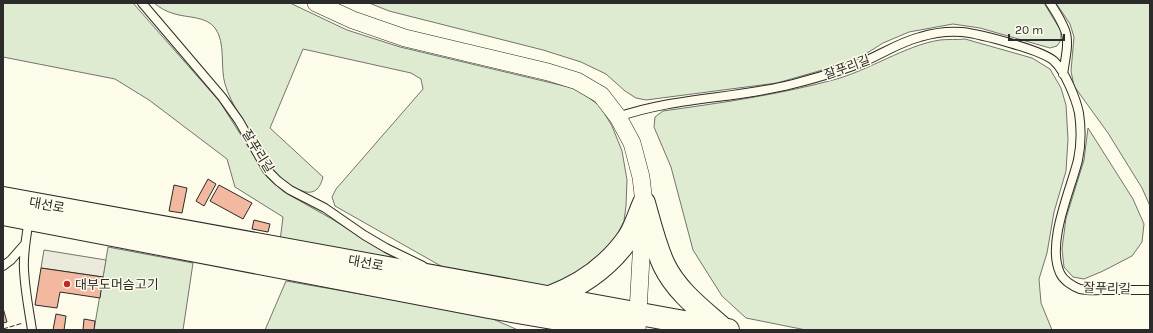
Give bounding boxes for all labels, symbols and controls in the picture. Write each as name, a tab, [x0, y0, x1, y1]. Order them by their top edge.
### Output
scale bar	[1009, 16, 1064, 42]
text: 20 m	[1015, 23, 1043, 37]
street label: 잘푸리길	[822, 52, 872, 82]
street label: 잘푸리길	[239, 127, 277, 175]
street label: 대선로	[28, 194, 66, 216]
street label: 대선로	[347, 252, 385, 274]
place label: 대부도머슴고기	[75, 277, 159, 292]
marker: 대부도머슴고기	[62, 279, 72, 289]
street label: 잘푸리길	[1083, 280, 1131, 296]

